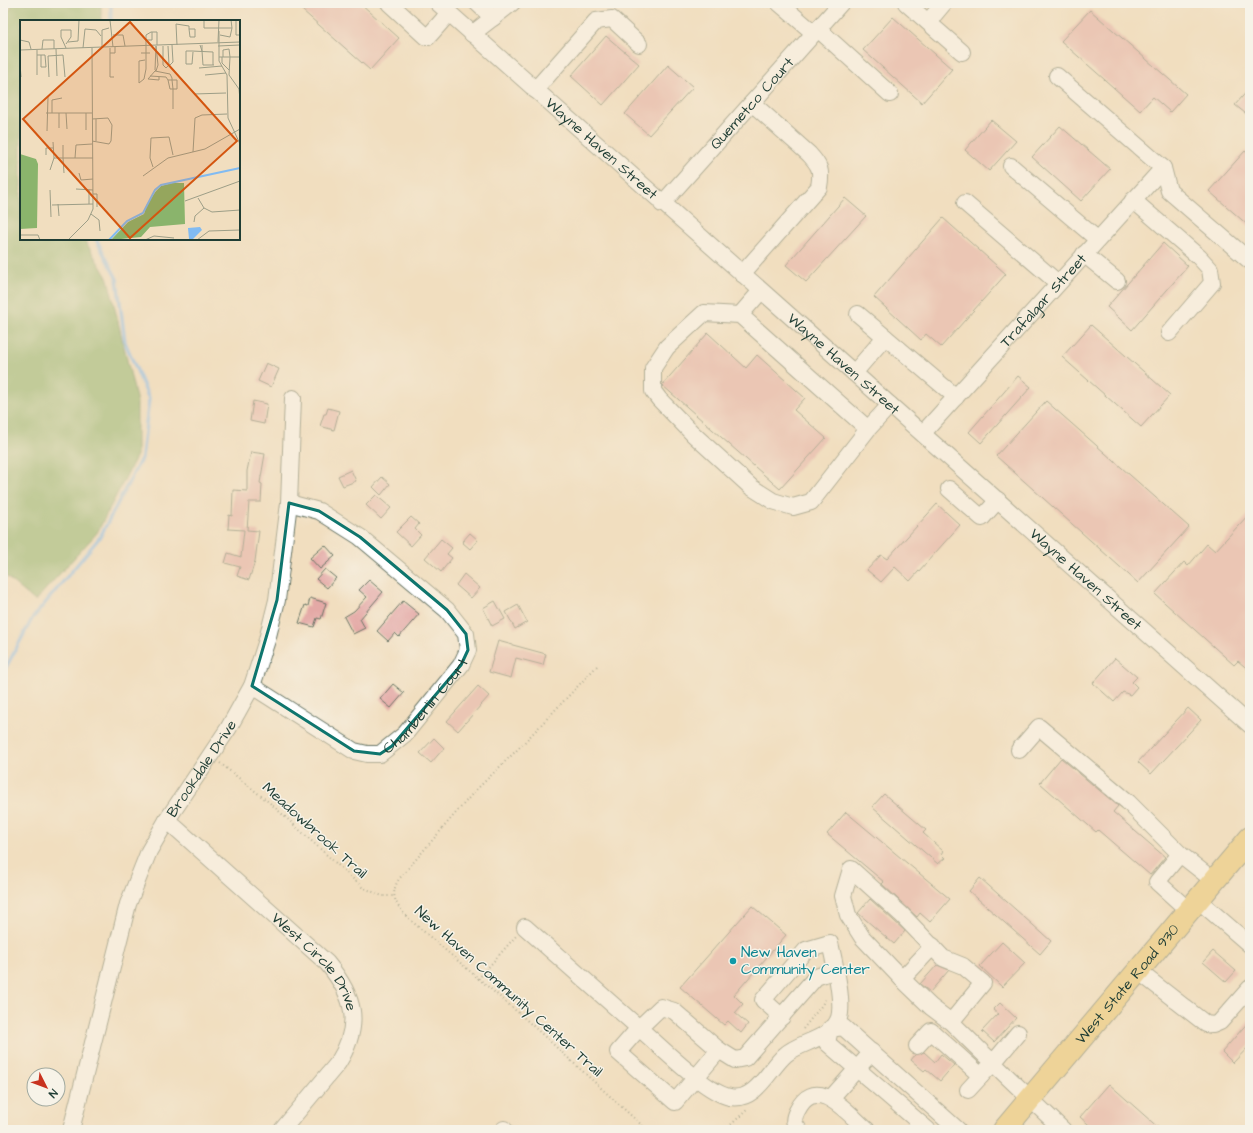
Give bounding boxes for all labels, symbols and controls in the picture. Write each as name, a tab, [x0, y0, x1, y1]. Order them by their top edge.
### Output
inset map	[20, 20, 240, 240]
street label: Quemetco Court	[705, 53, 799, 154]
street label: Wayne Haven Street	[541, 93, 662, 205]
street label: Trafalgar Street	[995, 249, 1092, 352]
street label: Wayne Haven Street	[783, 308, 904, 420]
street label: Wayne Haven Street	[1025, 524, 1146, 635]
street label: Chamberlin Court	[378, 655, 474, 759]
street label: Brookdale Drive	[162, 716, 242, 822]
street label: Meadowbrook Trail	[257, 777, 372, 883]
street label: New Haven Community Center Trail	[409, 901, 607, 1082]
street label: West Circle Drive	[267, 908, 362, 1013]
street label: West State Road 930	[1071, 919, 1185, 1049]
place label: New Haven Community Center	[741, 942, 870, 981]
marker: New Haven Community Center	[728, 956, 738, 966]
north arrow	[26, 1067, 66, 1107]
text: N	[45, 1086, 61, 1101]

